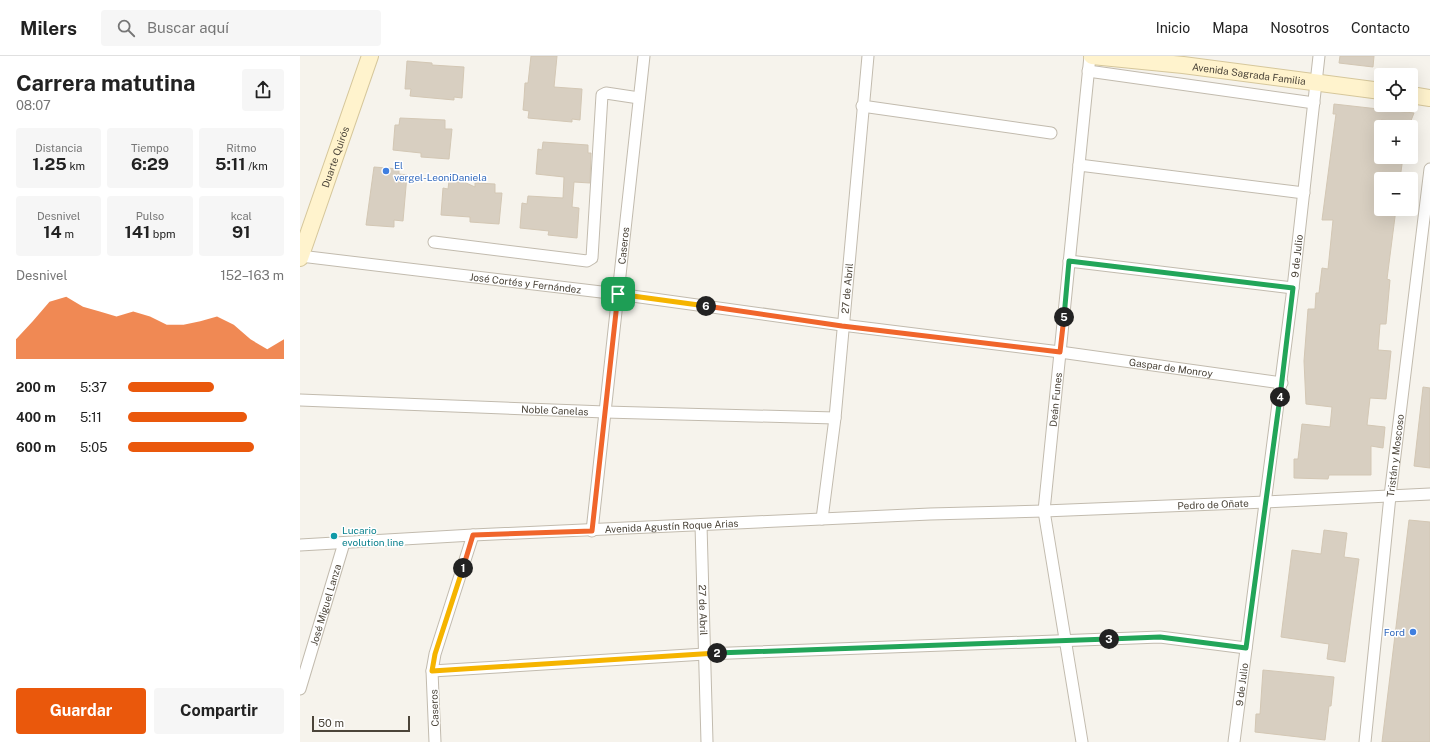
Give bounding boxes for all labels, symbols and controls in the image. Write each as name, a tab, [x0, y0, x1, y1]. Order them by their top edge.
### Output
search box	[101, 10, 381, 46]
text: Milers	[20, 17, 77, 39]
icon: search	[115, 17, 137, 39]
text: Buscar aquí	[147, 19, 229, 36]
text: Inicio	[1156, 20, 1190, 36]
text: Mapa	[1212, 20, 1248, 36]
text: Nosotros	[1270, 20, 1329, 36]
text: Contacto	[1351, 20, 1410, 36]
street label: Avenida Sagrada Familia	[1191, 60, 1307, 87]
map controls	[1374, 68, 1418, 216]
button: locate	[1374, 68, 1418, 112]
button: share	[242, 69, 284, 111]
text: Carrera matutina	[16, 70, 195, 96]
text: 08:07	[16, 98, 51, 113]
button: +	[1374, 120, 1418, 164]
street label: Duarte Quirós	[319, 125, 351, 189]
text: Distancia	[35, 142, 82, 154]
text: Tiempo	[131, 142, 169, 154]
text: Ritmo	[226, 142, 256, 154]
text: 1.25	[32, 154, 67, 174]
text: 6:29	[131, 154, 169, 174]
text: 5:11	[215, 154, 246, 174]
place label: El vergel-LeoniDaniela	[394, 159, 487, 183]
text: km	[67, 160, 85, 172]
text: /km	[246, 160, 268, 172]
marker: El vergel-LeoniDaniela	[381, 166, 391, 176]
button: −	[1374, 172, 1418, 216]
text: Desnivel	[37, 210, 80, 222]
text: Pulso	[136, 210, 164, 222]
text: kcal	[231, 210, 252, 222]
text: 14	[43, 222, 62, 242]
text: 141	[124, 222, 150, 242]
text: 91	[232, 222, 251, 242]
street label: Caseros	[615, 226, 631, 265]
text: m	[62, 228, 74, 240]
text: bpm	[150, 228, 176, 240]
street label: 9 de Julio	[1288, 233, 1305, 278]
street label: 27 de Abril	[839, 262, 855, 314]
text: Desnivel	[16, 268, 67, 283]
text: 152–163 m	[221, 268, 284, 283]
street label: José Cortés y Fernández	[469, 270, 582, 296]
pin	[601, 277, 635, 311]
icon: arrive	[607, 283, 629, 305]
pin: 6	[696, 296, 716, 316]
text: 6	[702, 300, 710, 312]
pin: 5	[1054, 307, 1074, 327]
text: 5	[1060, 311, 1068, 323]
street label: Gaspar de Monroy	[1128, 356, 1214, 379]
street label: Deán Funes	[1047, 372, 1064, 427]
text: 200 m	[16, 380, 56, 395]
text: 5:37	[80, 380, 107, 395]
pin: 4	[1270, 387, 1290, 407]
text: 4	[1276, 391, 1284, 403]
street label: Noble Canelas	[521, 403, 589, 417]
text: 400 m	[16, 410, 56, 425]
text: 5:11	[80, 410, 102, 425]
street label: Tristán y Moscoso	[1384, 413, 1406, 498]
text: 600 m	[16, 440, 56, 455]
text: 5:05	[80, 440, 108, 455]
street label: Pedro de Oñate	[1177, 497, 1249, 512]
street label: Avenida Agustín Roque Arias	[604, 517, 739, 535]
place label: Lucario evolution line	[342, 524, 404, 548]
marker: Lucario evolution line	[329, 531, 339, 541]
pin: 1	[453, 558, 473, 578]
text: 1	[461, 562, 465, 574]
street label: José Miguel Lanza	[307, 563, 343, 647]
street label: 27 de Abril	[697, 584, 710, 636]
place label: Ford	[1384, 626, 1405, 638]
marker: Ford	[1408, 627, 1418, 637]
pin: 3	[1099, 629, 1119, 649]
text: 3	[1105, 633, 1113, 645]
pin: 2	[707, 643, 727, 663]
text: 2	[714, 647, 721, 659]
street label: 9 de Julio	[1233, 662, 1250, 707]
button: Guardar	[16, 688, 146, 734]
button: Compartir	[154, 688, 284, 734]
street label: Caseros	[427, 689, 441, 727]
scale bar	[312, 714, 410, 733]
text: 50 m	[318, 717, 344, 729]

